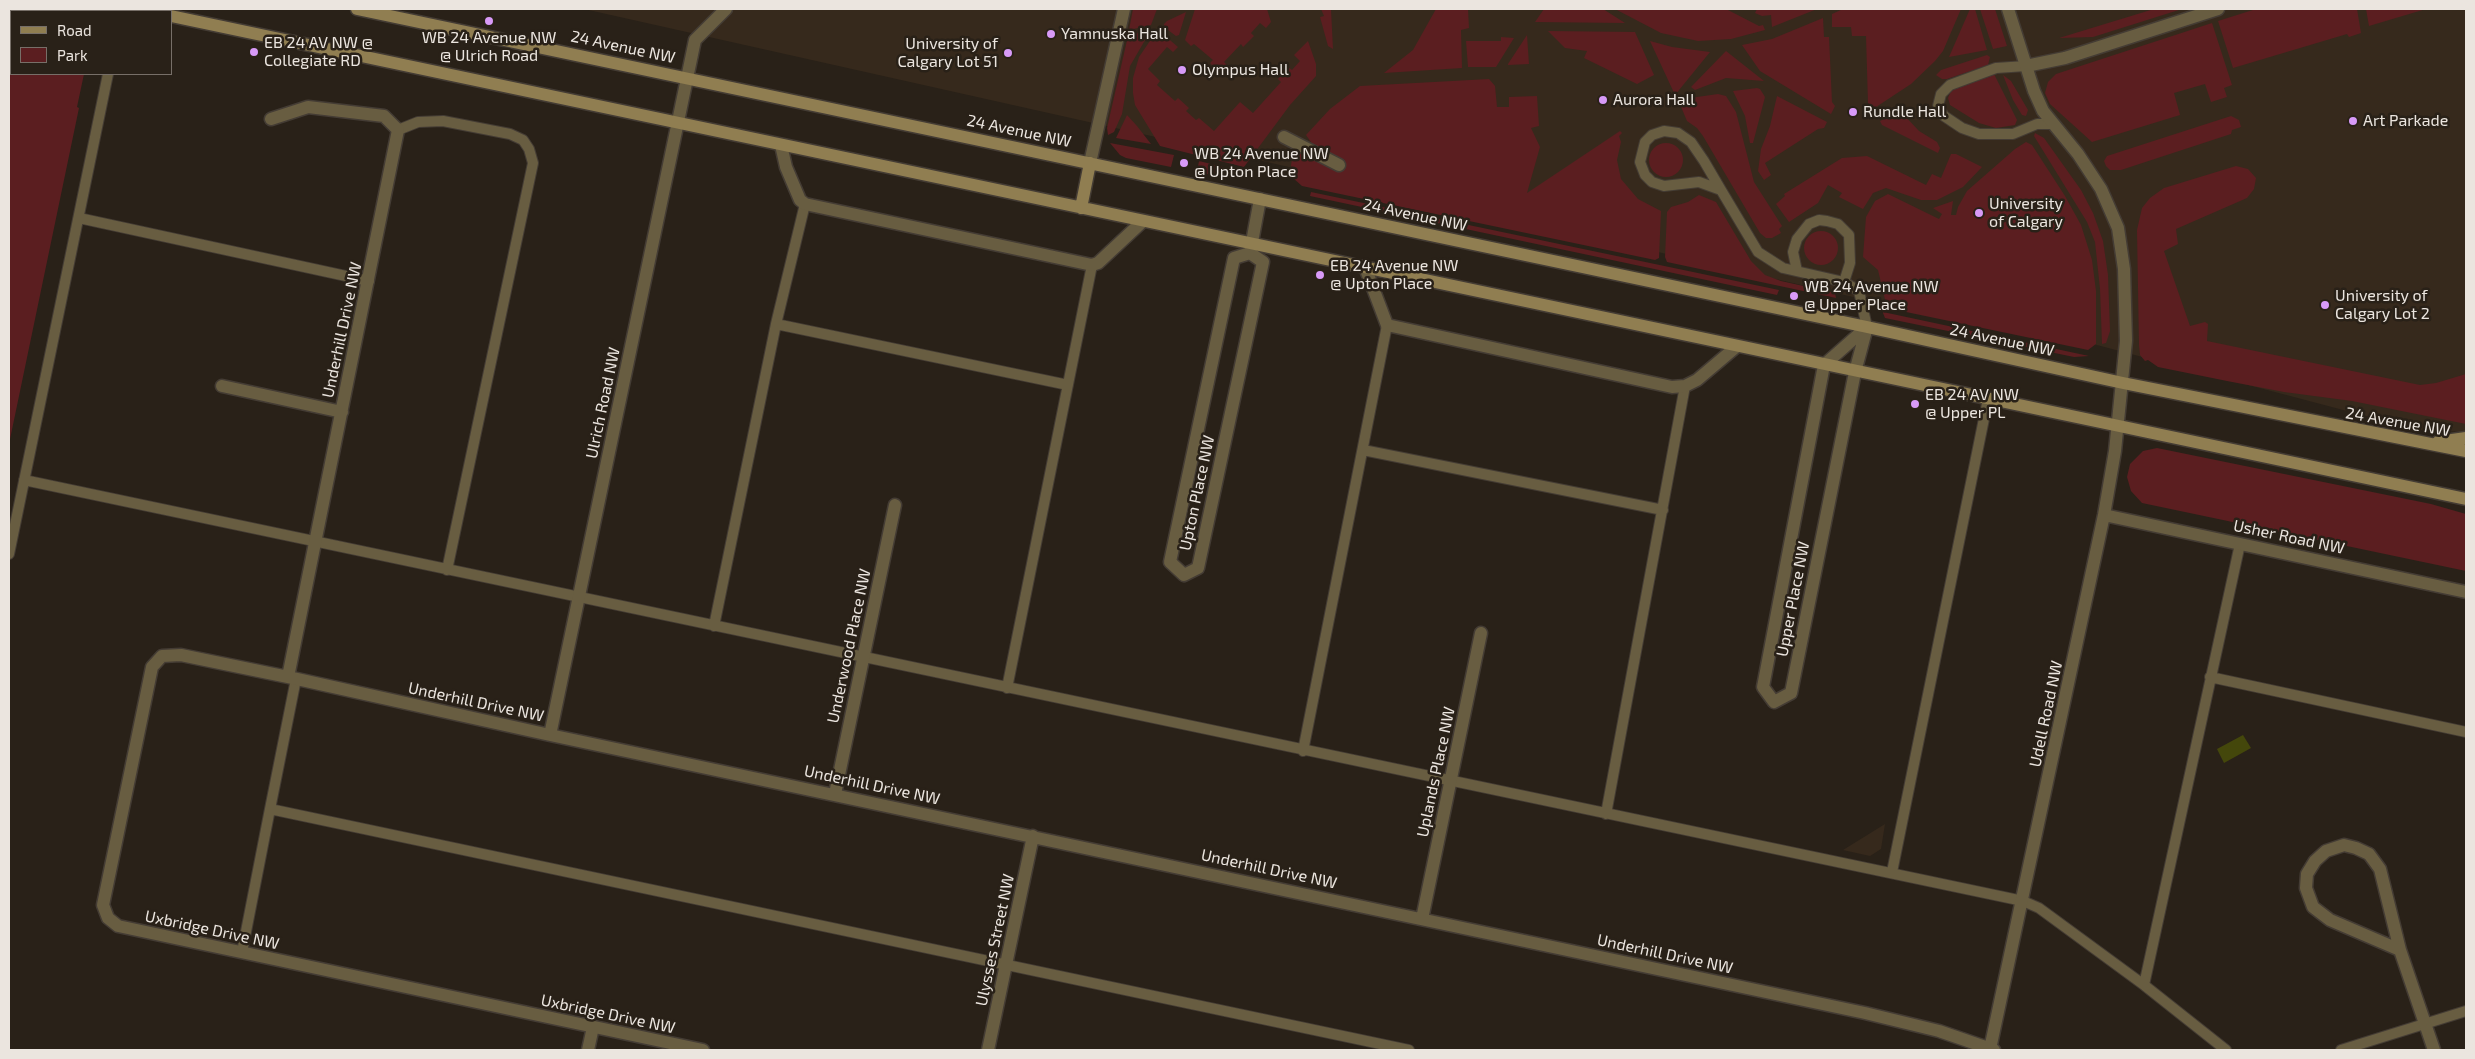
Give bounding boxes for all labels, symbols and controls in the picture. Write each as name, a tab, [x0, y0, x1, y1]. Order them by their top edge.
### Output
legend	[10, 10, 172, 75]
marker: WB 24 Avenue NW @ Ulrich Road	[483, 15, 495, 27]
text: Road	[57, 21, 92, 39]
place label: Yamnuska Hall	[1061, 24, 1168, 44]
street label: 24 Avenue NW	[569, 27, 677, 67]
place label: WB 24 Avenue NW @ Ulrich Road	[422, 28, 556, 66]
marker: Yamnuska Hall	[1045, 28, 1057, 40]
place label: EB 24 AV NW @ Collegiate RD	[264, 33, 373, 71]
place label: University of Calgary Lot 51	[897, 34, 998, 72]
text: Park	[57, 46, 88, 64]
marker: EB 24 AV NW @ Collegiate RD	[248, 46, 260, 58]
marker: University of Calgary Lot 51	[1002, 47, 1014, 59]
place label: Olympus Hall	[1192, 60, 1289, 80]
marker: Olympus Hall	[1176, 64, 1188, 76]
place label: Aurora Hall	[1613, 90, 1695, 110]
marker: Aurora Hall	[1597, 94, 1609, 106]
place label: Rundle Hall	[1863, 102, 1946, 122]
marker: Rundle Hall	[1847, 106, 1859, 118]
street label: 24 Avenue NW	[965, 111, 1073, 151]
place label: Art Parkade	[2363, 111, 2448, 131]
marker: Art Parkade	[2347, 115, 2359, 127]
place label: WB 24 Avenue NW @ Upton Place	[1194, 144, 1329, 182]
marker: WB 24 Avenue NW @ Upton Place	[1178, 157, 1190, 169]
place label: University of Calgary	[1989, 194, 2063, 232]
street label: 24 Avenue NW	[1361, 195, 1469, 235]
marker: University of Calgary	[1973, 207, 1985, 219]
place label: EB 24 Avenue NW @ Upton Place	[1330, 256, 1458, 294]
street label: Underhill Drive NW	[318, 260, 366, 400]
marker: EB 24 Avenue NW @ Upton Place	[1314, 269, 1326, 281]
place label: WB 24 Avenue NW @ Upper Place	[1804, 277, 1939, 315]
place label: University of Calgary Lot 2	[2335, 286, 2430, 324]
marker: WB 24 Avenue NW @ Upper Place	[1788, 290, 1800, 302]
marker: University of Calgary Lot 2	[2319, 299, 2331, 311]
street label: 24 Avenue NW	[1948, 320, 2056, 360]
street label: Ulrich Road NW	[582, 346, 624, 460]
place label: EB 24 AV NW @ Upper PL	[1925, 385, 2019, 423]
marker: EB 24 AV NW @ Upper PL	[1909, 398, 1921, 410]
street label: 24 Avenue NW	[2344, 403, 2452, 441]
street label: Upton Place NW	[1175, 434, 1219, 552]
street label: Usher Road NW	[2231, 516, 2347, 558]
street label: Upper Place NW	[1772, 540, 1814, 658]
street label: Underwood Place NW	[823, 567, 875, 725]
street label: Udell Road NW	[2025, 659, 2067, 769]
street label: Underhill Drive NW	[406, 678, 546, 726]
street label: Uplands Place NW	[1413, 705, 1459, 839]
street label: Underhill Drive NW	[802, 761, 942, 809]
street label: Underhill Drive NW	[1199, 845, 1339, 893]
street label: Ulysses Street NW	[972, 872, 1018, 1008]
street label: Uxbridge Drive NW	[143, 906, 281, 954]
street label: Underhill Drive NW	[1595, 930, 1735, 978]
street label: Uxbridge Drive NW	[539, 990, 677, 1038]

